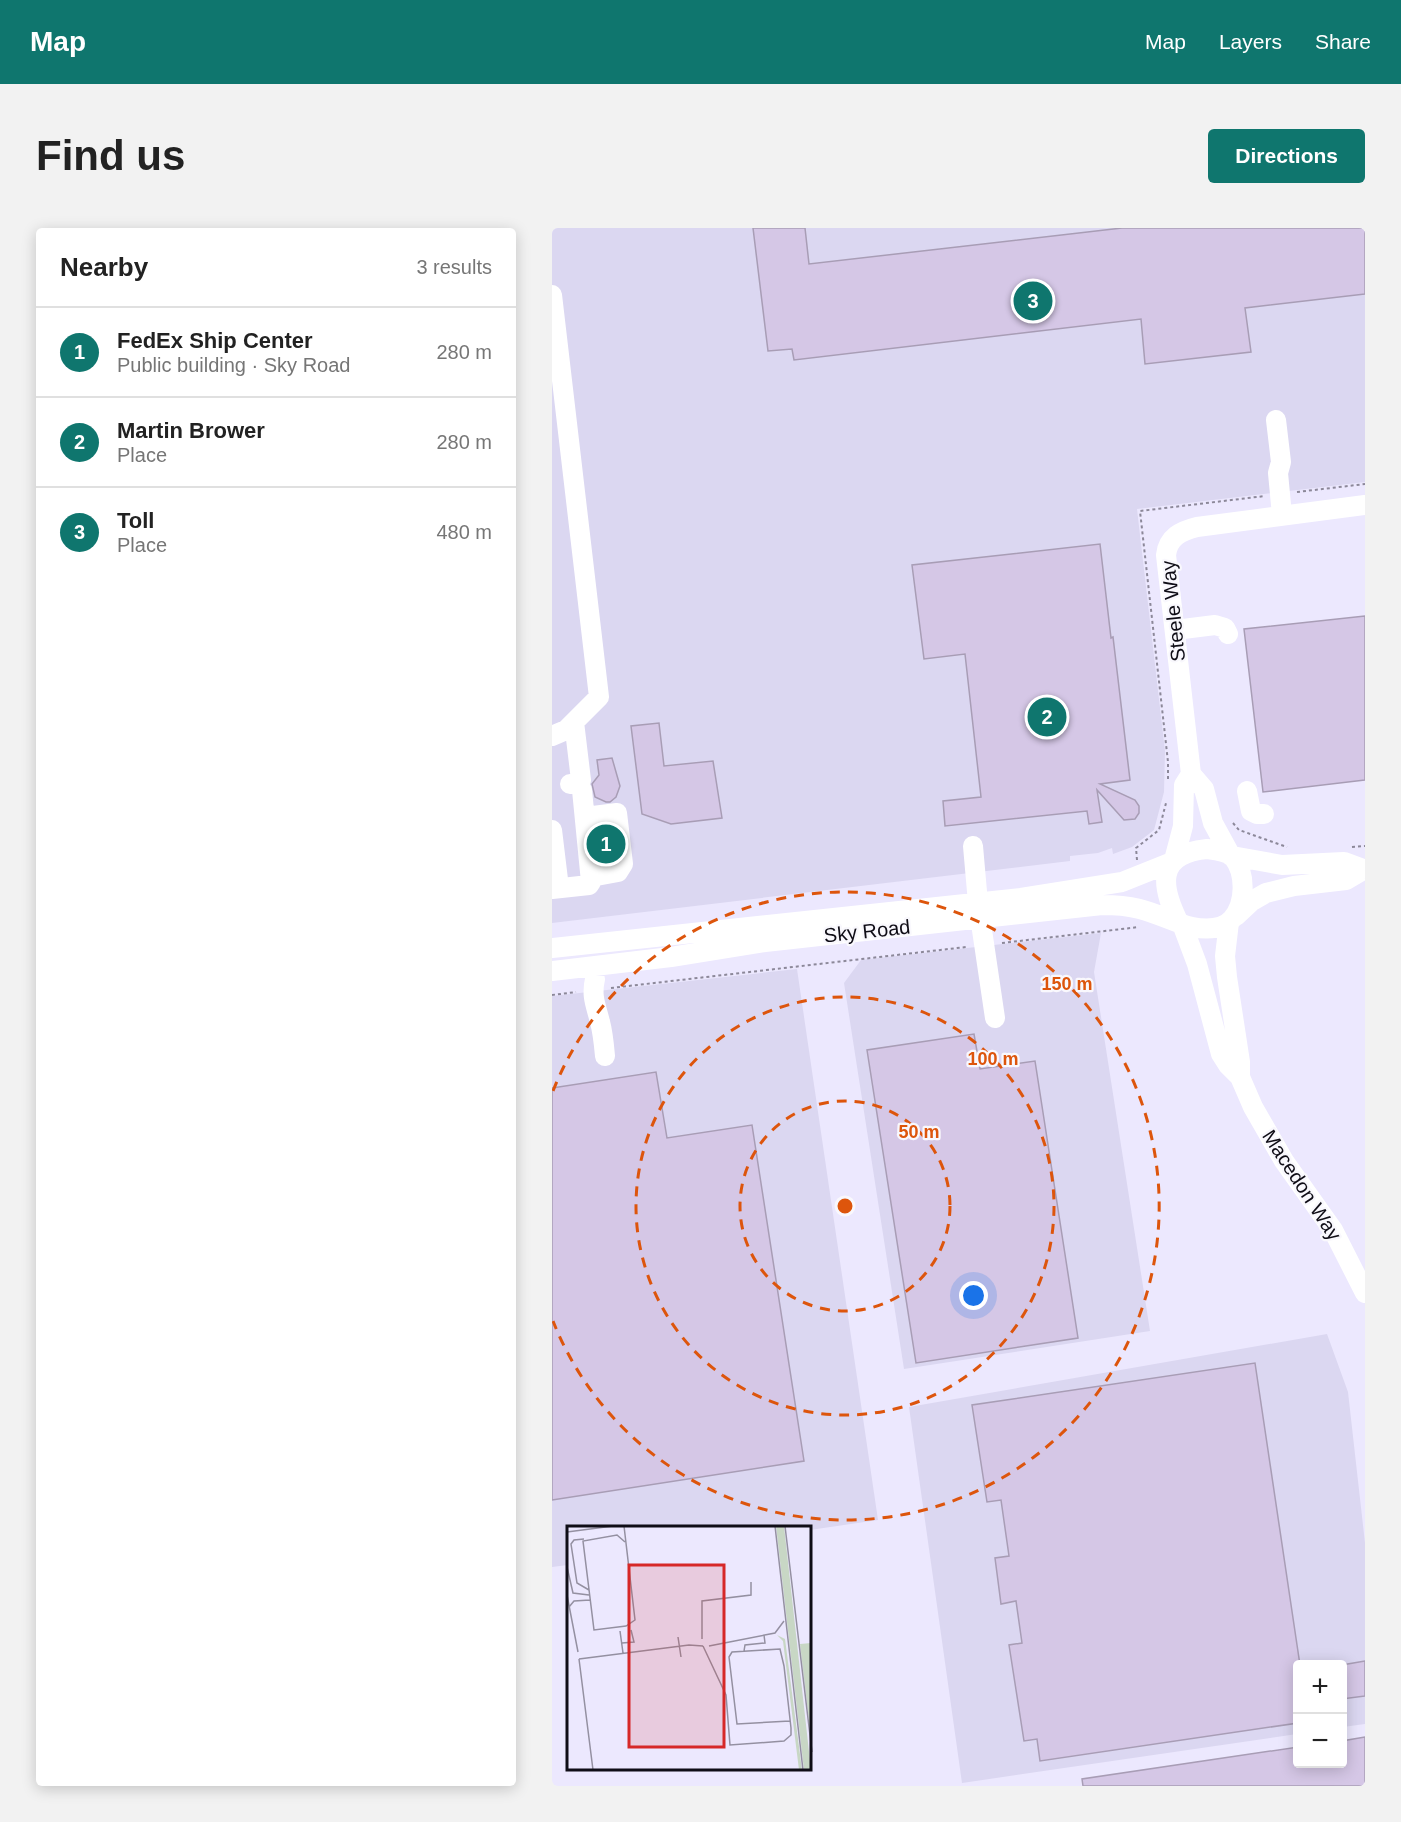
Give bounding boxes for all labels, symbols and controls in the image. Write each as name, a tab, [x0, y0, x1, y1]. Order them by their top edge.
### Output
text: Map	[30, 26, 86, 57]
text: Map	[1145, 30, 1186, 53]
text: Layers	[1219, 30, 1282, 53]
text: Share	[1315, 30, 1371, 53]
button: Directions	[1208, 129, 1365, 183]
text: Find us	[36, 132, 185, 179]
text: Nearby	[60, 252, 148, 282]
text: 3 results	[416, 256, 492, 278]
pin: 3	[1014, 278, 1052, 324]
text: FedEx Ship Center	[117, 328, 313, 353]
text: 1	[74, 341, 85, 363]
text: 280 m	[436, 341, 492, 363]
text: Public building · Sky Road	[117, 354, 350, 376]
text: Martin Brower	[117, 418, 265, 443]
text: 2	[74, 431, 85, 453]
text: 280 m	[436, 431, 492, 453]
text: Place	[117, 444, 167, 466]
text: Toll	[117, 508, 154, 533]
text: 3	[74, 521, 85, 543]
text: 480 m	[436, 521, 492, 543]
text: Place	[117, 534, 167, 556]
street label: Steele Way	[1157, 559, 1189, 663]
pin: 2	[1028, 694, 1066, 740]
pin: 1	[586, 822, 626, 866]
street label: Sky Road	[823, 916, 911, 946]
text: 150 m	[1041, 974, 1093, 994]
text: 100 m	[967, 1049, 1019, 1069]
text: 50 m	[898, 1122, 940, 1142]
street label: Macedon Way	[1258, 1126, 1346, 1244]
centre of rings	[835, 1196, 855, 1216]
your location	[959, 1281, 988, 1310]
inset map	[567, 1526, 812, 1771]
map controls	[1293, 1660, 1347, 1768]
button: +	[1293, 1660, 1347, 1714]
button: −	[1293, 1714, 1347, 1768]

